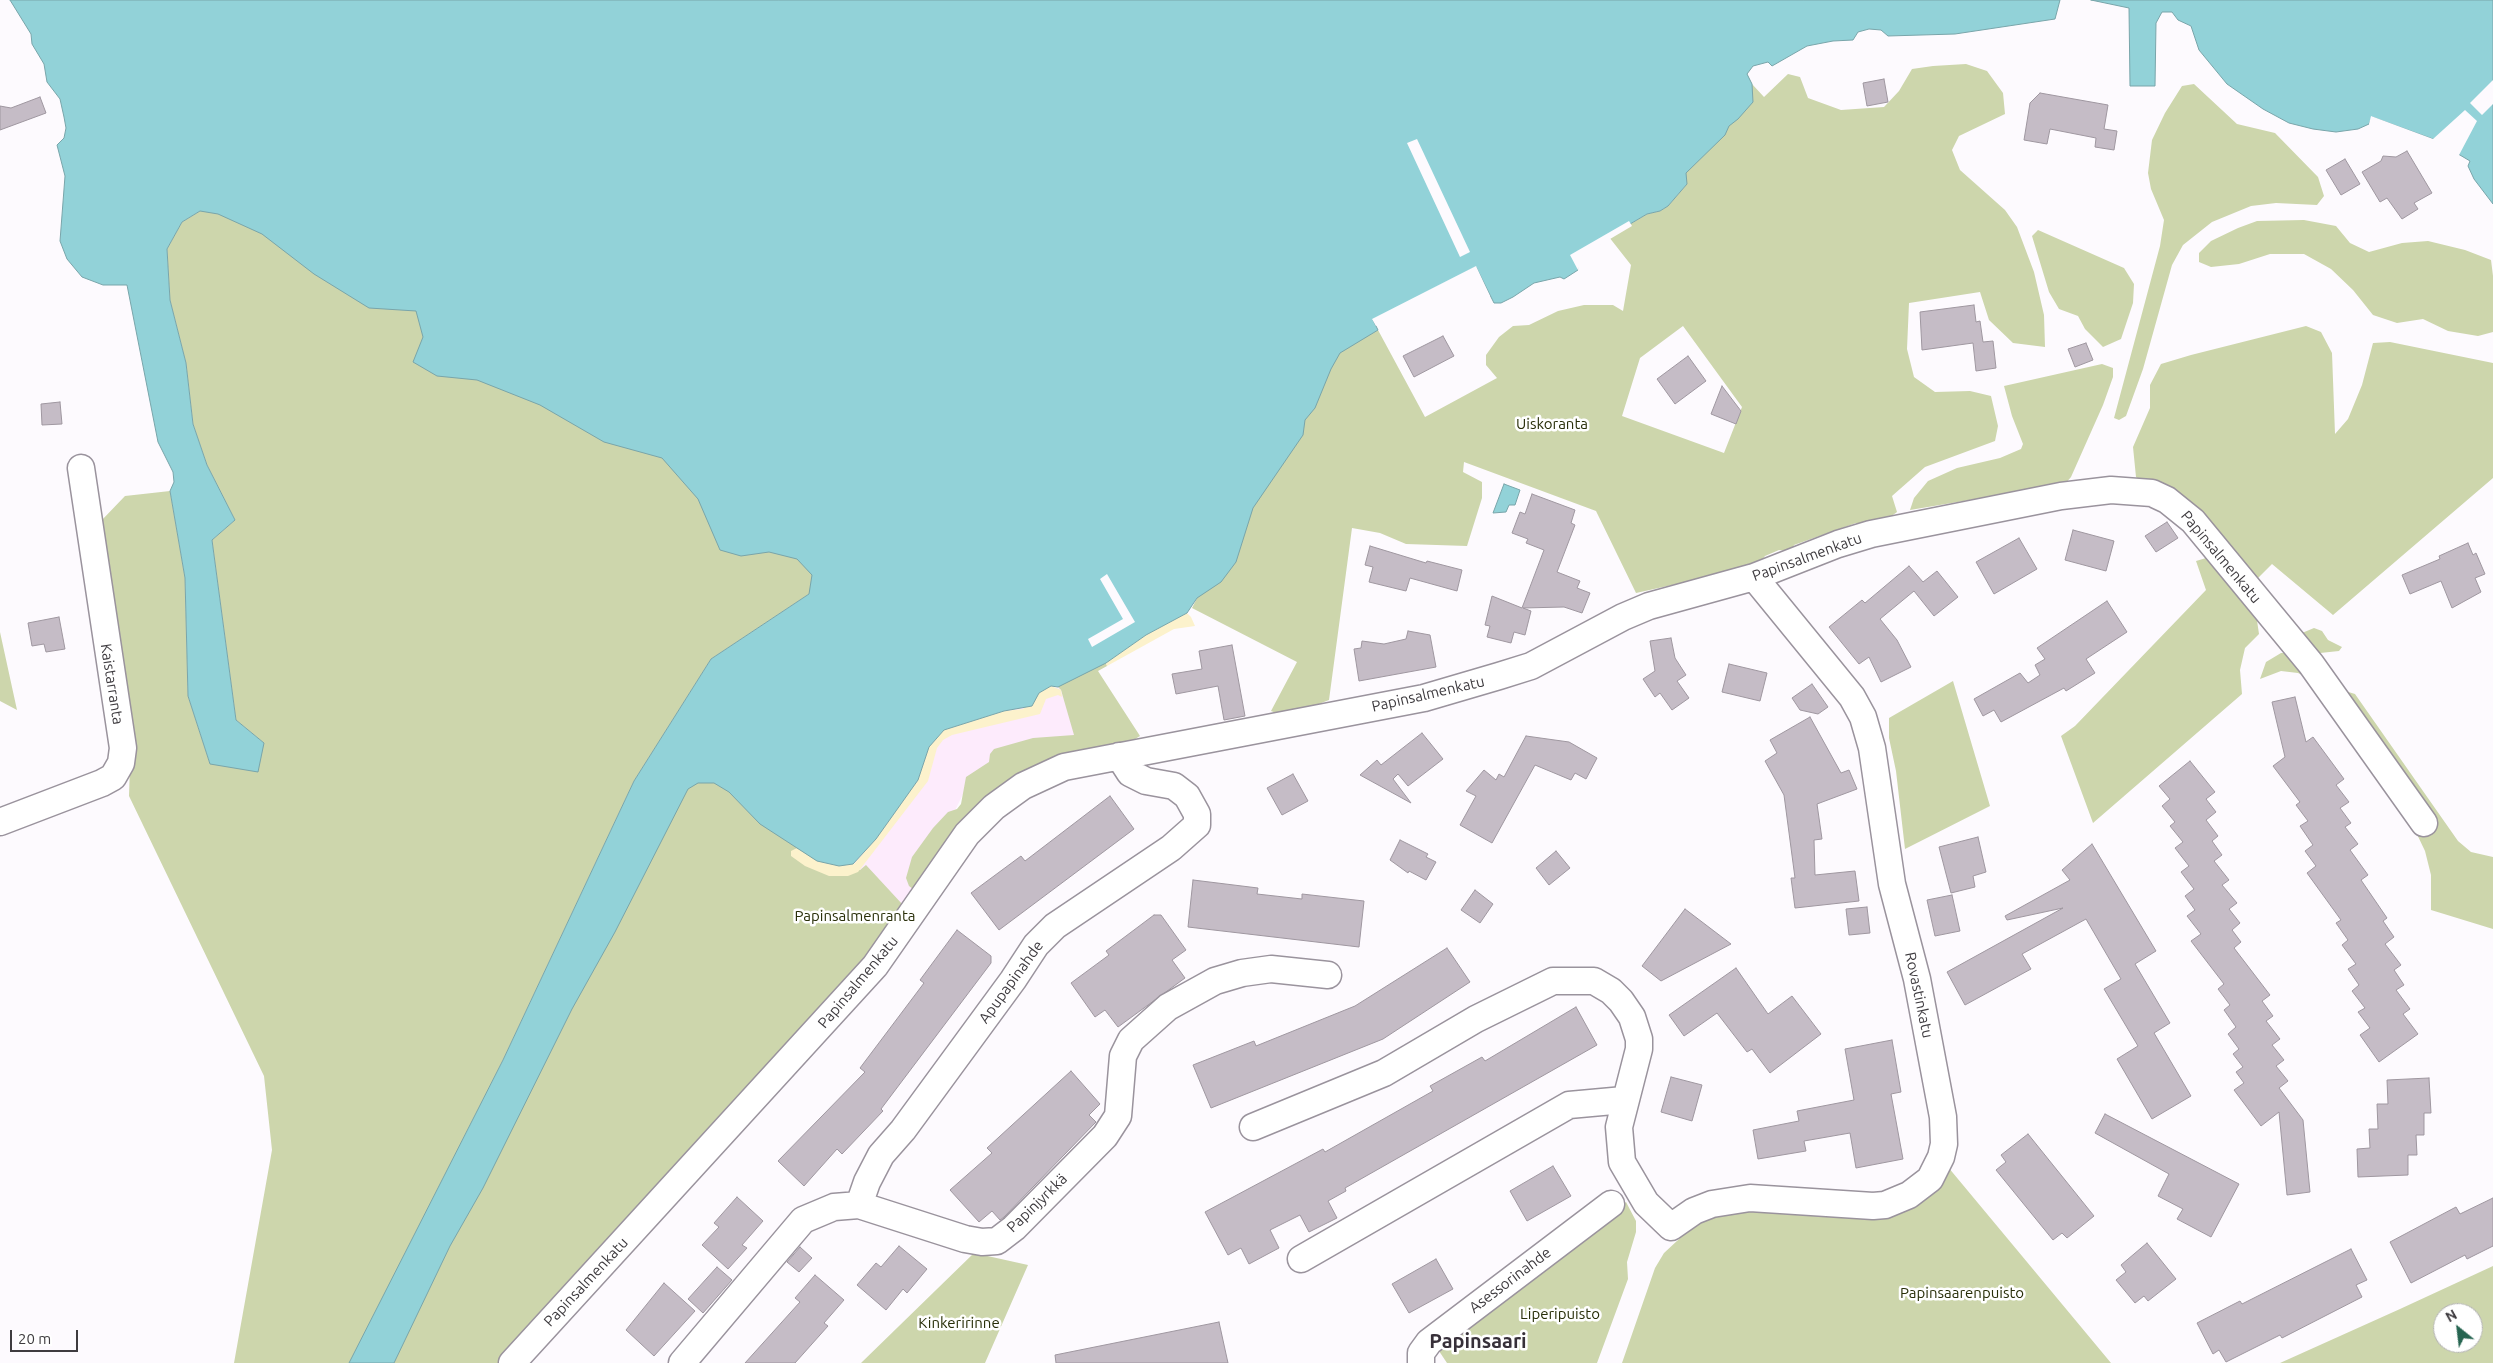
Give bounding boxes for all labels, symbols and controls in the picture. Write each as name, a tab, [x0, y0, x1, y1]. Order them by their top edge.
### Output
park label: Uiskoranta	[1516, 415, 1588, 433]
street label: Papinsalmenkatu	[2177, 507, 2265, 607]
street label: Papinsalmenkatu	[1750, 529, 1864, 585]
street label: Kaistarranta	[97, 642, 127, 726]
street label: Papinsalmenkatu	[1370, 672, 1486, 716]
park label: Papinsalmenranta	[795, 907, 915, 925]
street label: Papinsalmenkatu	[814, 932, 902, 1032]
street label: Apupapinahde	[975, 937, 1047, 1027]
street label: Rovastinkatu	[1901, 950, 1937, 1040]
street label: Papinjyrkkä	[1003, 1170, 1071, 1236]
street label: Papinsalmenkatu	[540, 1234, 632, 1330]
street label: Asessorinahde	[1466, 1243, 1554, 1317]
park label: Papinsaarenpuisto	[1900, 1284, 2024, 1302]
north arrow	[2433, 1303, 2483, 1353]
park label: Liperipuisto	[1520, 1305, 1600, 1323]
text: N	[2443, 1306, 2460, 1325]
park label: Kinkeririnne	[918, 1314, 1000, 1332]
scale bar	[12, 1320, 80, 1352]
district label: Papinsaari	[1429, 1329, 1527, 1353]
text: 20 m	[18, 1330, 51, 1347]

